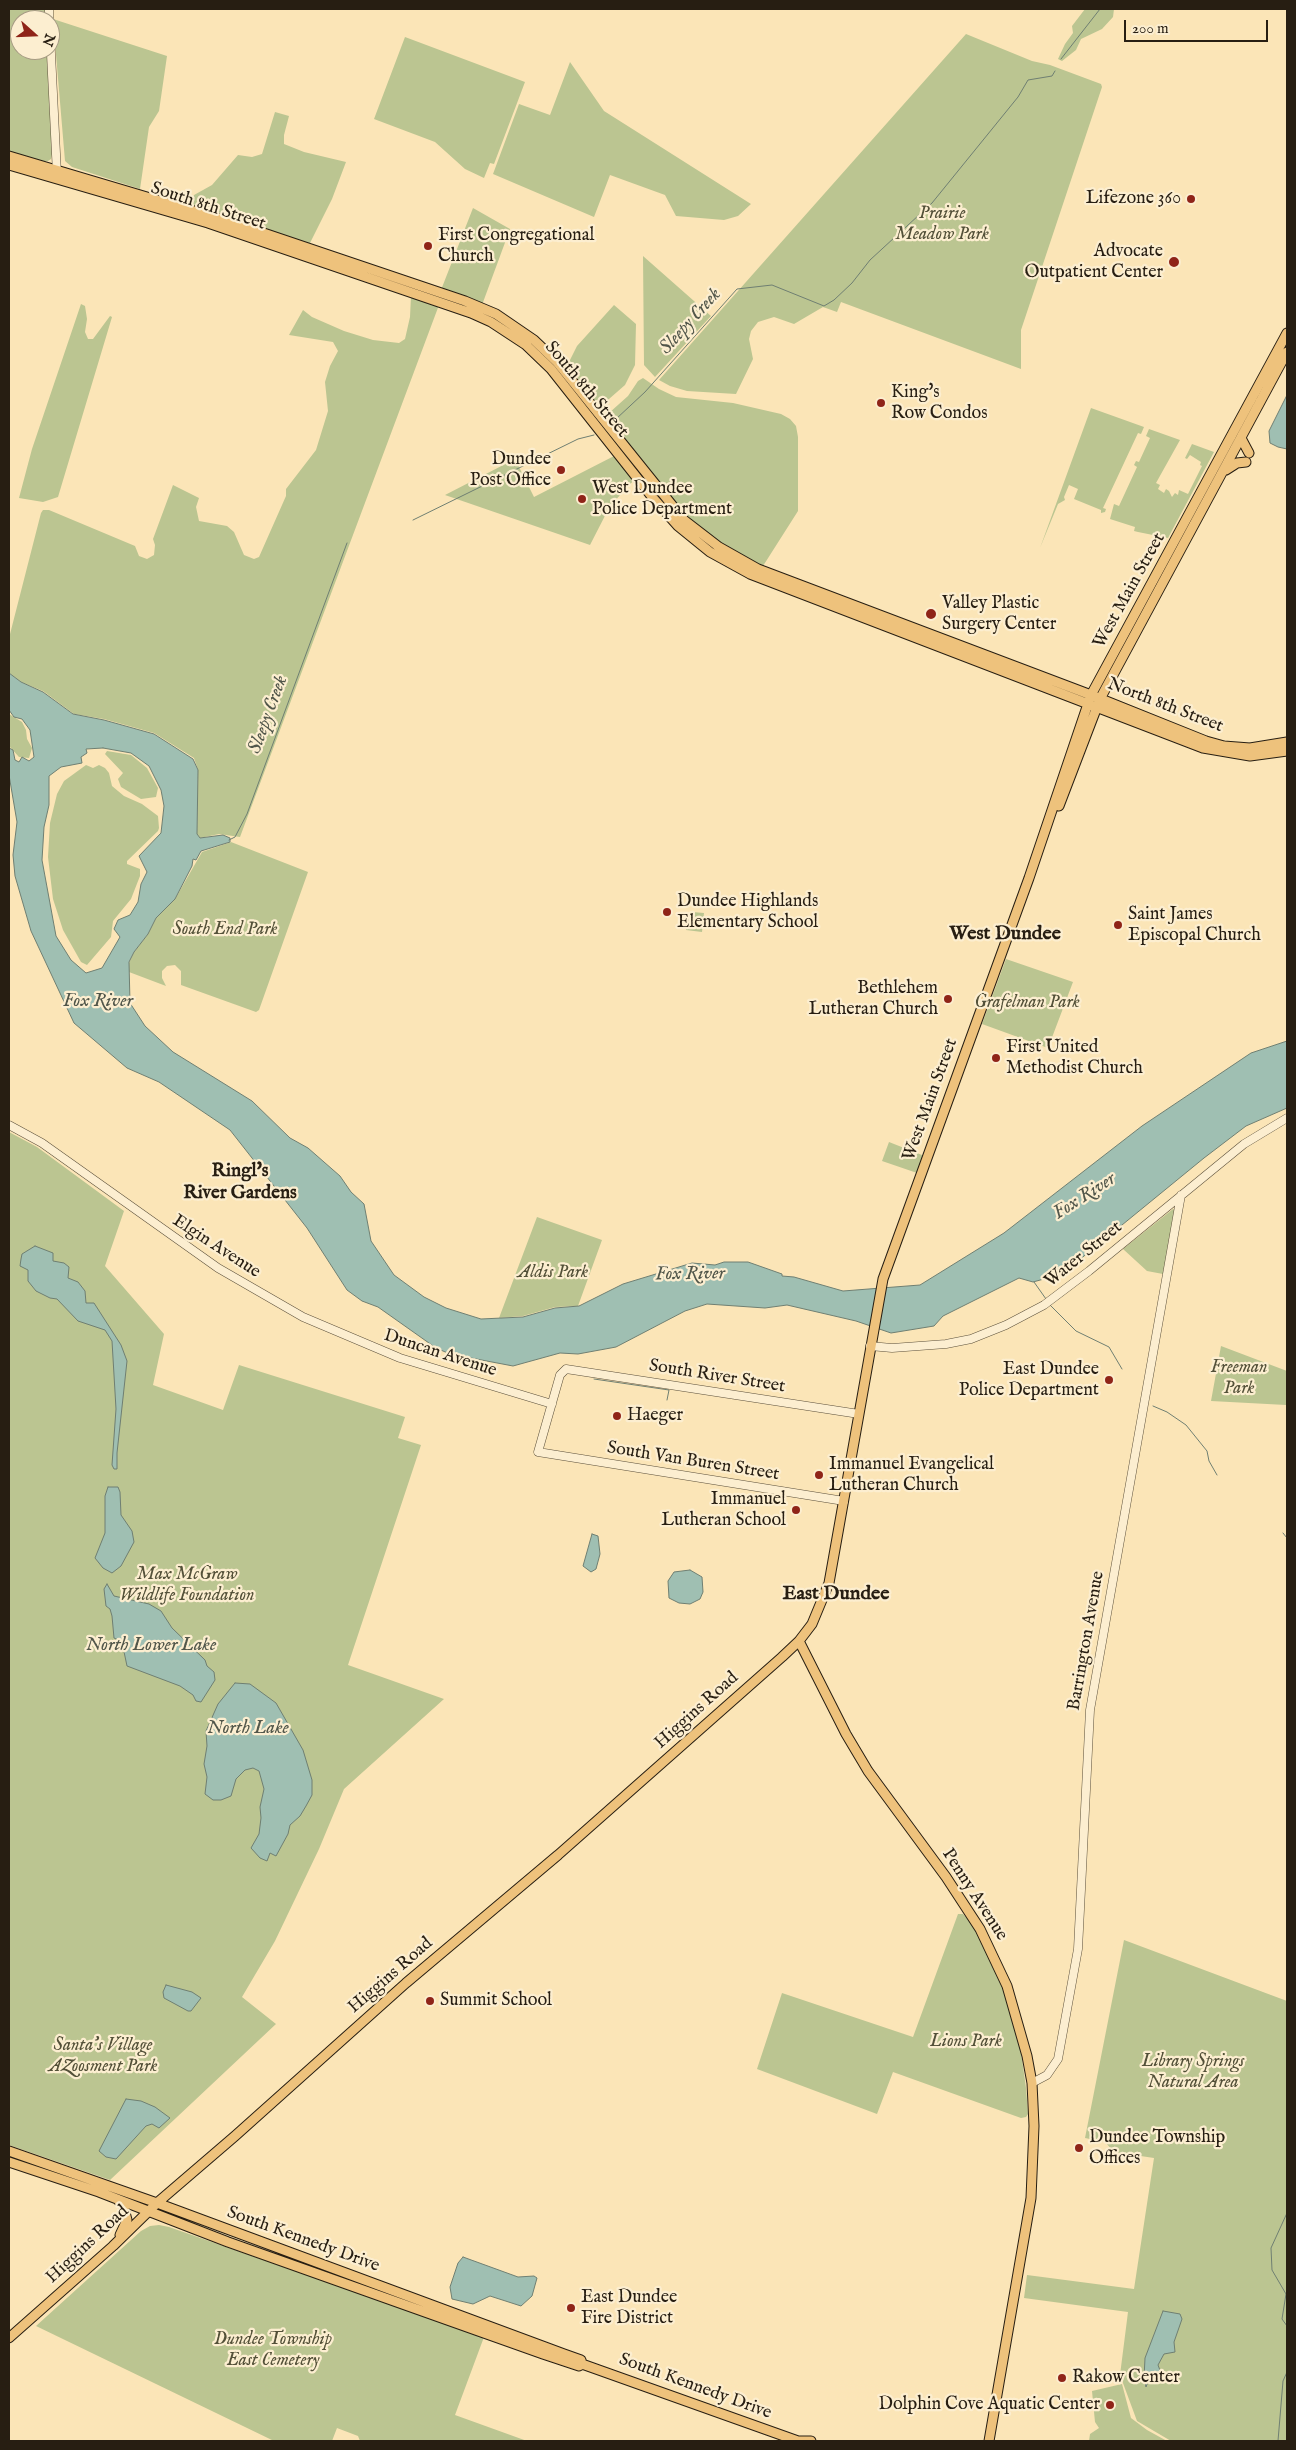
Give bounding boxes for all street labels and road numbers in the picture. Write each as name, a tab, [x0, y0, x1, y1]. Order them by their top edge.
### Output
street label: South 8th Street	[148, 178, 268, 236]
street label: South 8th Street	[539, 337, 633, 443]
street label: West Main Street	[1089, 529, 1171, 653]
street label: North 8th Street	[1104, 674, 1226, 738]
street label: West Main Street	[899, 1036, 963, 1164]
street label: Elgin Avenue	[168, 1211, 264, 1283]
street label: Water Street	[1041, 1217, 1127, 1293]
street label: Duncan Avenue	[381, 1326, 499, 1382]
street label: South River Street	[647, 1356, 787, 1398]
street label: South Van Buren Street	[605, 1438, 781, 1486]
street label: Barrington Avenue	[1064, 1569, 1110, 1713]
street label: Higgins Road	[651, 1668, 743, 1754]
street label: Penny Avenue	[936, 1845, 1012, 1945]
street label: Higgins Road	[344, 1933, 438, 2019]
street label: Higgins Road	[42, 2201, 134, 2289]
street label: South Kennedy Drive	[224, 2202, 382, 2278]
street label: South Kennedy Drive	[616, 2349, 774, 2425]

